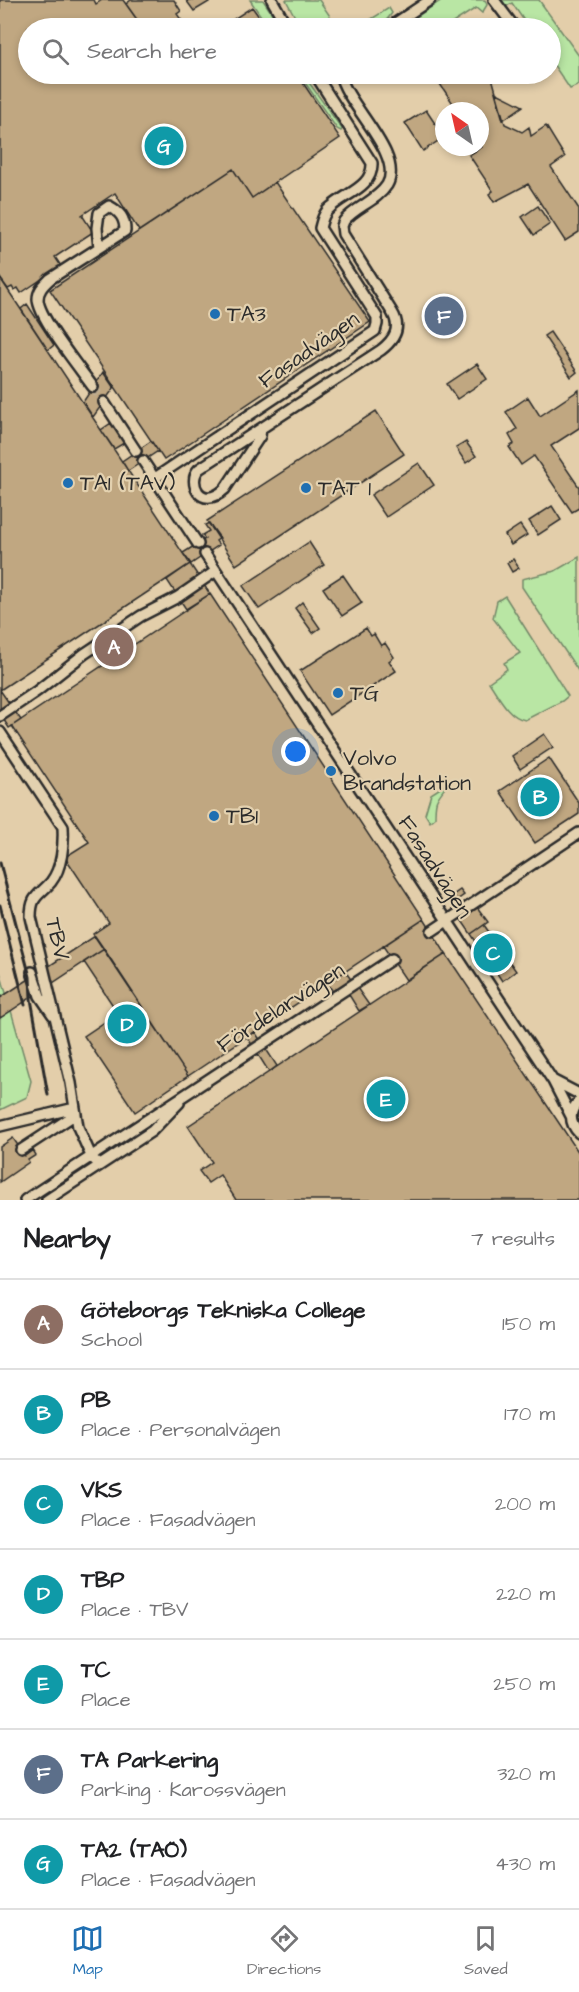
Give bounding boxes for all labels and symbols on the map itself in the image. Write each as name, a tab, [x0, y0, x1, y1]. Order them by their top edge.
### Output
north arrow	[435, 102, 489, 156]
pin: G	[144, 124, 184, 168]
pin: F	[424, 294, 464, 338]
place label: TA3	[227, 299, 266, 330]
street label: Fasadvägen	[252, 304, 366, 397]
marker: TA3	[208, 307, 222, 321]
place label: TA1 (TAV)	[80, 468, 176, 499]
place label: TAT 1	[318, 473, 371, 504]
marker: TA1 (TAV)	[61, 476, 75, 490]
marker: TAT 1	[299, 481, 313, 495]
pin: A	[94, 624, 134, 670]
place label: TG	[350, 678, 379, 709]
marker: TG	[331, 686, 345, 700]
your location	[281, 737, 310, 766]
place label: Volvo Brandstation	[343, 743, 471, 799]
marker: Volvo Brandstation	[324, 764, 338, 778]
pin: B	[520, 774, 560, 820]
place label: TB1	[226, 801, 258, 832]
marker: TB1	[207, 809, 221, 823]
street label: Fasadvägen	[389, 810, 480, 925]
street label: TBV	[37, 914, 77, 964]
pin: C	[474, 930, 512, 976]
street label: Fördelarvägen	[211, 955, 351, 1062]
pin: D	[108, 1002, 146, 1046]
pin: E	[366, 1076, 406, 1122]

